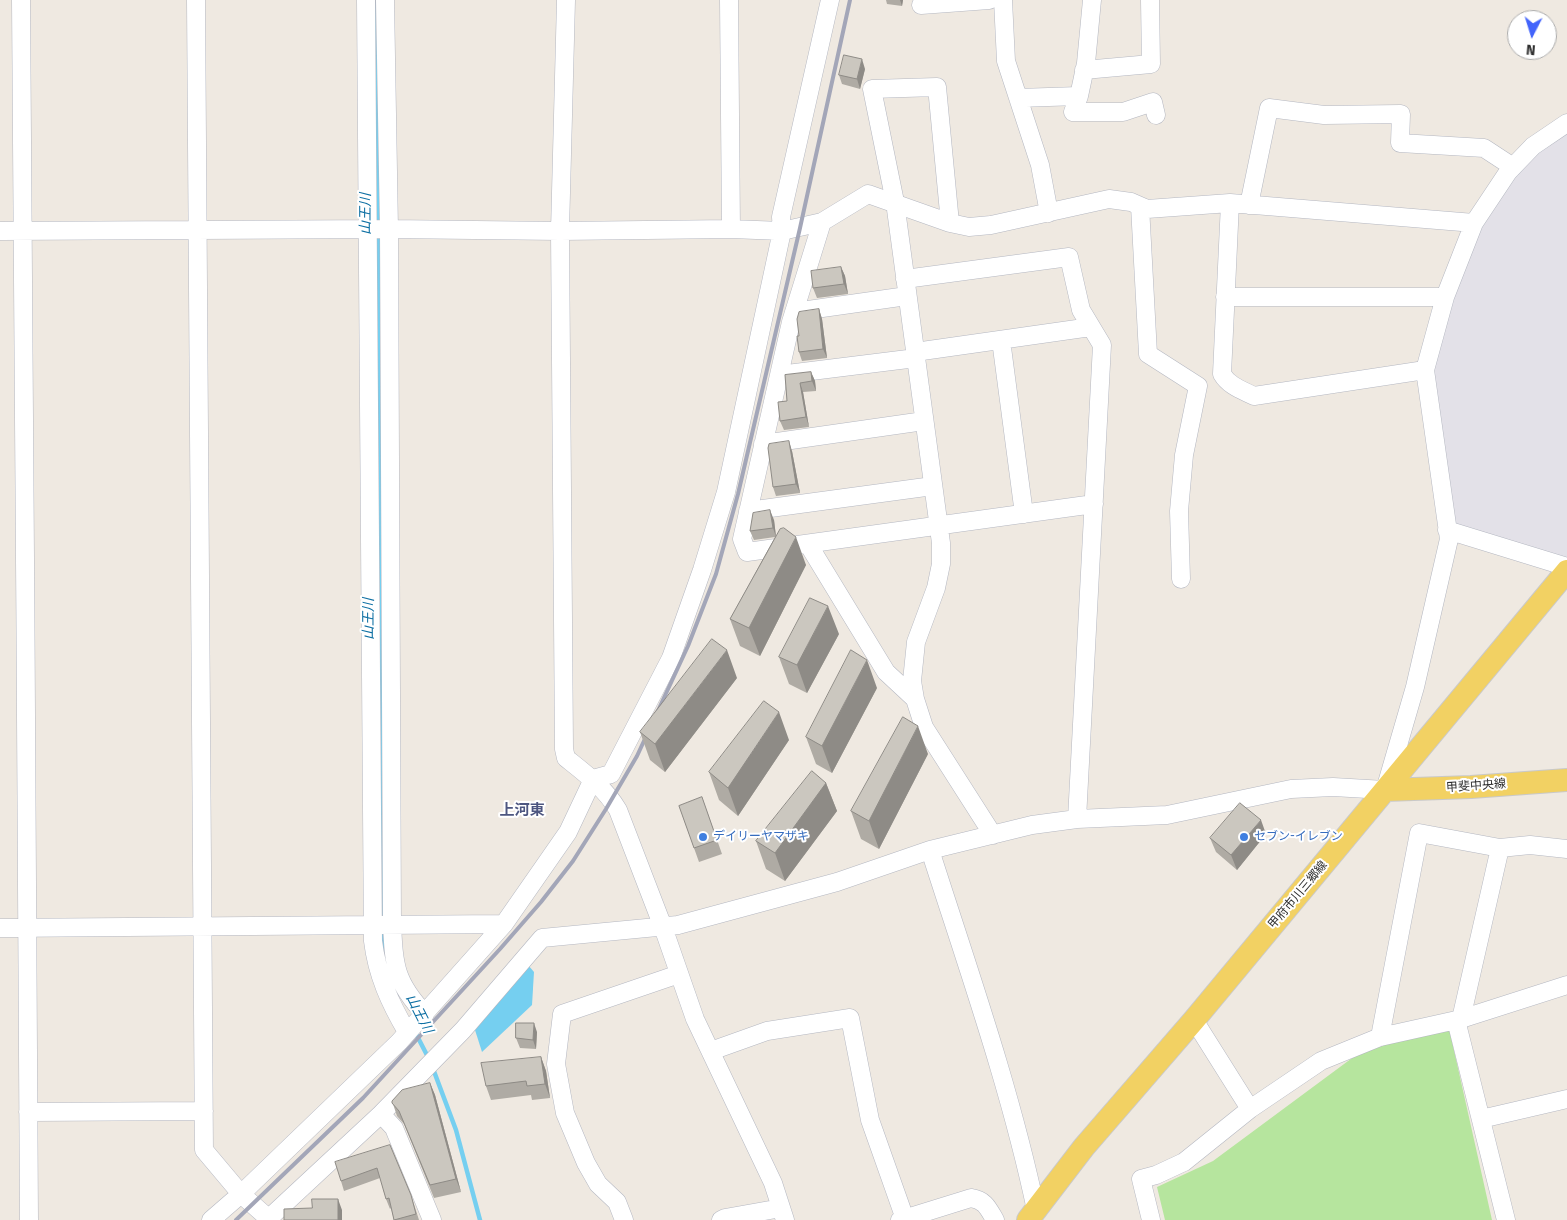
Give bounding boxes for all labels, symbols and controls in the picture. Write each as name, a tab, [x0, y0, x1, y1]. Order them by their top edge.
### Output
north arrow	[1507, 10, 1557, 60]
text: N	[1525, 41, 1536, 58]
water label: 山王川	[358, 193, 374, 235]
water label: 山王川	[361, 598, 377, 640]
street label: 甲斐中央線	[1446, 777, 1506, 795]
district label: 上河東	[500, 802, 544, 820]
place label: デイリーヤマザキ	[713, 830, 809, 844]
place label: セブン-イレブン	[1254, 830, 1343, 844]
marker: デイリーヤマザキ	[697, 831, 709, 843]
marker: セブン-イレブン	[1238, 831, 1250, 843]
street label: 甲府市川三郷線	[1265, 858, 1331, 932]
water label: 山王川	[402, 991, 436, 1037]

